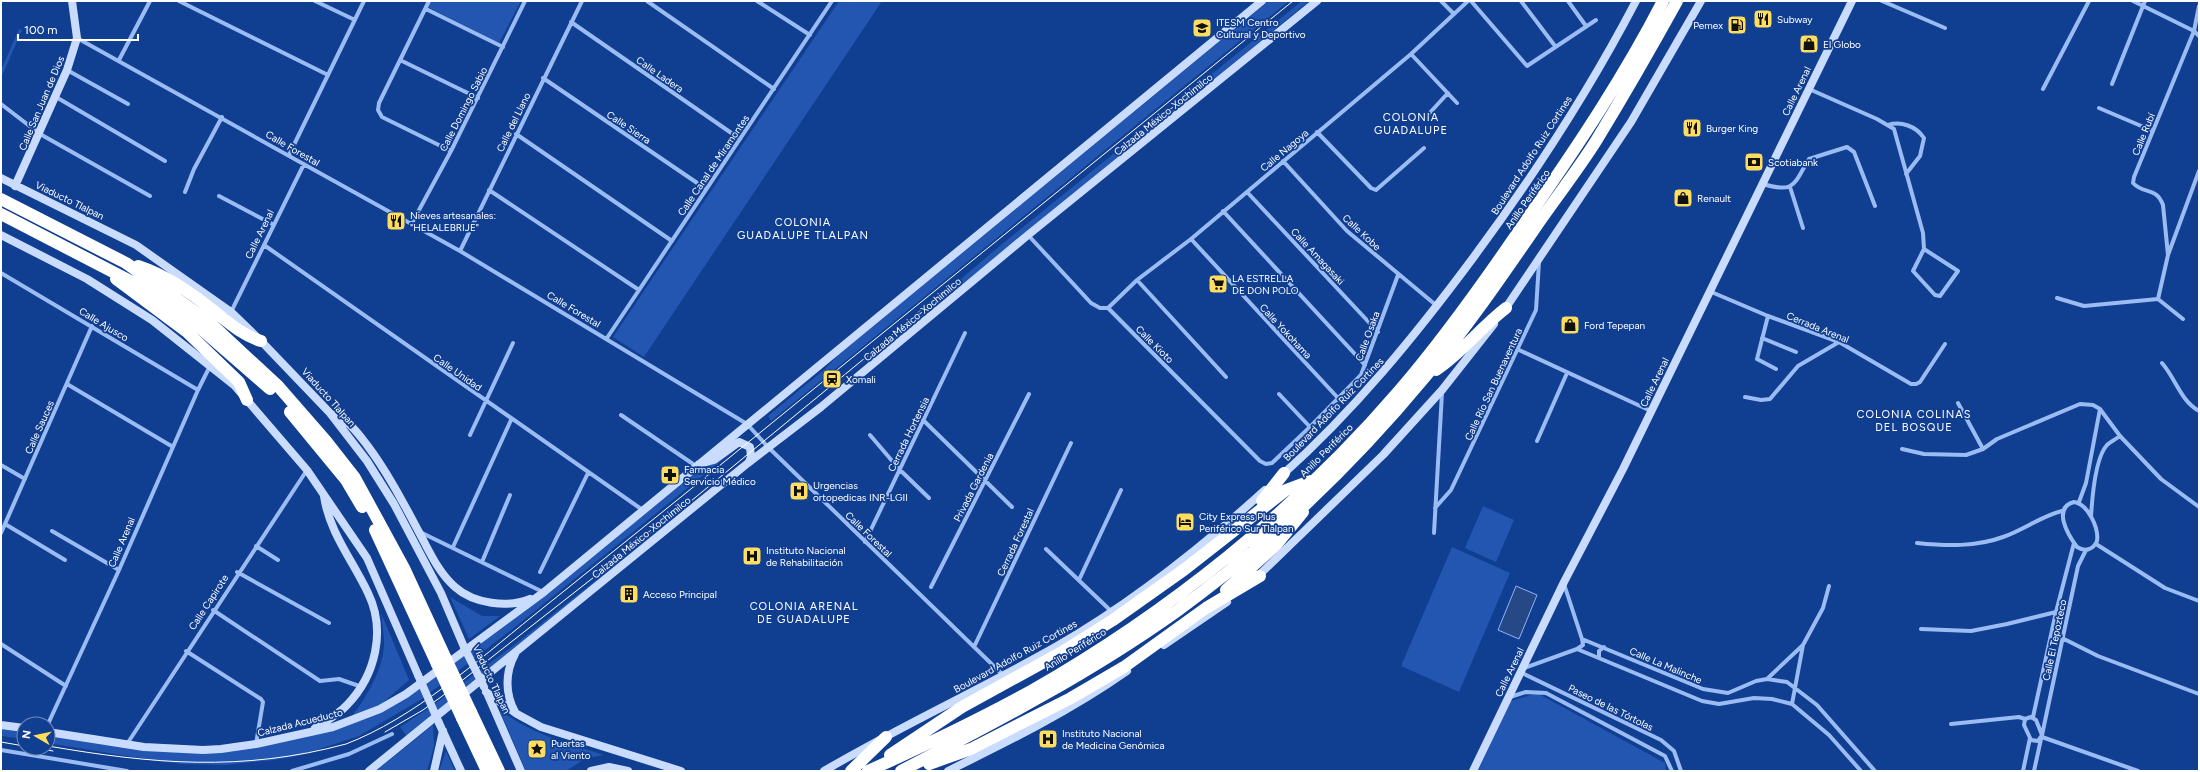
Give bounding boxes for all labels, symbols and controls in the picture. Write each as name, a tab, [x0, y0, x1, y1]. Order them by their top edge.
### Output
restaurant icon: Subway	[1752, 8, 1774, 30]
place label: Subway	[1777, 13, 1813, 26]
fuel station icon: Pemex	[1726, 14, 1748, 36]
scale bar	[18, 16, 138, 42]
place label: ITESM Centro Cultural y Deportivo	[1216, 16, 1306, 41]
school or university icon: ITESM Centro Cultural y Deportivo	[1191, 17, 1213, 39]
place label: Pemex	[1693, 19, 1723, 32]
text: 100 m	[24, 23, 58, 37]
shop icon: El Globo	[1798, 33, 1820, 55]
place label: El Globo	[1823, 38, 1861, 51]
street label: Calle Ladera	[634, 53, 686, 95]
street label: Calle San Juan de Dios	[16, 54, 67, 152]
street label: Calle Arenal	[1779, 64, 1814, 118]
street label: Calle Domingo Sabio	[437, 65, 490, 154]
street label: Calzada México-Xochimilco	[1111, 70, 1216, 158]
street label: Calle del Llano	[493, 90, 534, 154]
street label: Boulevard Adolfo Ruiz Cortines	[1488, 93, 1575, 217]
street label: Calle Sierra	[604, 108, 653, 147]
street label: Calle Rubí	[2129, 110, 2158, 157]
district label: COLONIA GUADALUPE	[1374, 111, 1448, 137]
street label: Calle Canal de Miramontes	[675, 112, 752, 218]
restaurant icon: Burger King	[1681, 117, 1703, 139]
place label: Burger King	[1706, 122, 1758, 135]
street label: Calle Nagoya	[1257, 126, 1311, 174]
street label: Calle Forestal	[263, 128, 322, 169]
bank icon: Scotiabank	[1743, 151, 1765, 173]
place label: Scotiabank	[1768, 156, 1818, 169]
street label: Anillo Periférico	[1502, 167, 1553, 232]
street label: Viaducto Tlalpan	[33, 178, 107, 223]
shop icon: Renault	[1672, 187, 1694, 209]
place label: Renault	[1697, 192, 1731, 205]
street label: Calle Arenal	[242, 207, 277, 261]
place label: Nieves artesanales: "HELALEBRIJE"	[410, 209, 496, 234]
restaurant icon: Nieves artesanales: "HELALEBRIJE"	[385, 210, 407, 232]
street label: Calle Kobe	[1340, 211, 1384, 254]
district label: COLONIA GUADALUPE TLALPAN	[737, 216, 869, 242]
street label: Calle Amagasaki	[1288, 225, 1347, 287]
place label: LA ESTRELLA DE DON POLO	[1232, 272, 1299, 297]
supermarket icon: LA ESTRELLA DE DON POLO	[1207, 273, 1229, 295]
street label: Calzada México-Xochimilco	[861, 275, 964, 364]
street label: Calle Forestal	[545, 288, 603, 331]
street label: Calle Yokohama	[1257, 301, 1315, 362]
street label: Calle Ajusco	[77, 305, 131, 344]
street label: Cerrada Arenal	[1785, 309, 1851, 346]
street label: Calle Osaka	[1352, 310, 1382, 363]
shop icon: Ford Tepepan	[1559, 314, 1581, 336]
place label: Ford Tepepan	[1584, 319, 1646, 332]
street label: Calle Kioto	[1133, 323, 1176, 366]
street label: Calle Río San Buenaventura	[1462, 326, 1525, 442]
street label: Calle Unidad	[431, 351, 485, 394]
street label: Boulevard Adolfo Ruiz Cortines	[1280, 355, 1387, 464]
street label: Calle Arenal	[1637, 355, 1672, 409]
street label: Viaducto Tlalpan	[299, 365, 359, 430]
station icon: Xomali	[821, 368, 843, 390]
place label: Xomali	[846, 373, 876, 386]
street label: Cerrada Hortensia	[885, 395, 932, 474]
street label: Calle Sauces	[22, 398, 57, 456]
district label: COLONIA COLINAS DEL BOSQUE	[1856, 408, 1972, 434]
street label: Anillo Periférico	[1297, 421, 1356, 480]
street label: Privada Gardenia	[951, 451, 996, 524]
place label: Farmacia Servicio Médico	[684, 463, 756, 488]
pharmacy icon: Farmacia Servicio Médico	[659, 464, 681, 486]
place label: Urgencias ortopedicas INR-LGII	[813, 479, 908, 504]
hospital icon: Urgencias ortopedicas INR-LGII	[788, 480, 810, 502]
street label: Calzada México-Xochimilco	[589, 493, 694, 581]
street label: Cerrada Forestal	[994, 506, 1037, 578]
street label: Calle Forestal	[842, 509, 895, 560]
place label: City Express Plus Periférico Sur Tlalpan	[1199, 510, 1294, 535]
hotel icon: City Express Plus Periférico Sur Tlalpan	[1174, 511, 1196, 533]
street label: Calle Arenal	[105, 515, 138, 569]
place label: Instituto Nacional de Rehabilitación	[766, 544, 846, 569]
hospital icon: Instituto Nacional de Rehabilitación	[741, 545, 763, 567]
street label: Calle Capirote	[186, 572, 231, 632]
building icon: Acceso Principal	[618, 583, 640, 605]
place label: Acceso Principal	[643, 588, 717, 601]
street label: Calle El Tepozteco	[2040, 598, 2069, 682]
district label: COLONIA ARENAL DE GUADALUPE	[750, 600, 858, 626]
street label: Boulevard Adolfo Ruiz Cortines	[951, 617, 1080, 696]
street label: Anillo Periférico	[1042, 625, 1109, 674]
street label: Viaducto Tlalpan	[470, 643, 513, 716]
street label: Calle La Malinche	[1628, 644, 1705, 687]
street label: Calle Arenal	[1492, 645, 1527, 699]
street label: Paseo de las Tórtolas	[1566, 681, 1656, 734]
street label: Calzada Acueducto	[256, 706, 344, 739]
north arrow	[16, 716, 56, 756]
place label: Instituto Nacional de Medicina Genómica	[1062, 727, 1165, 752]
hospital icon: Instituto Nacional de Medicina Genómica	[1037, 728, 1059, 750]
text: N	[20, 729, 34, 740]
place label: Puertas al Viento	[551, 737, 591, 762]
place icon: Puertas al Viento	[526, 738, 548, 760]

